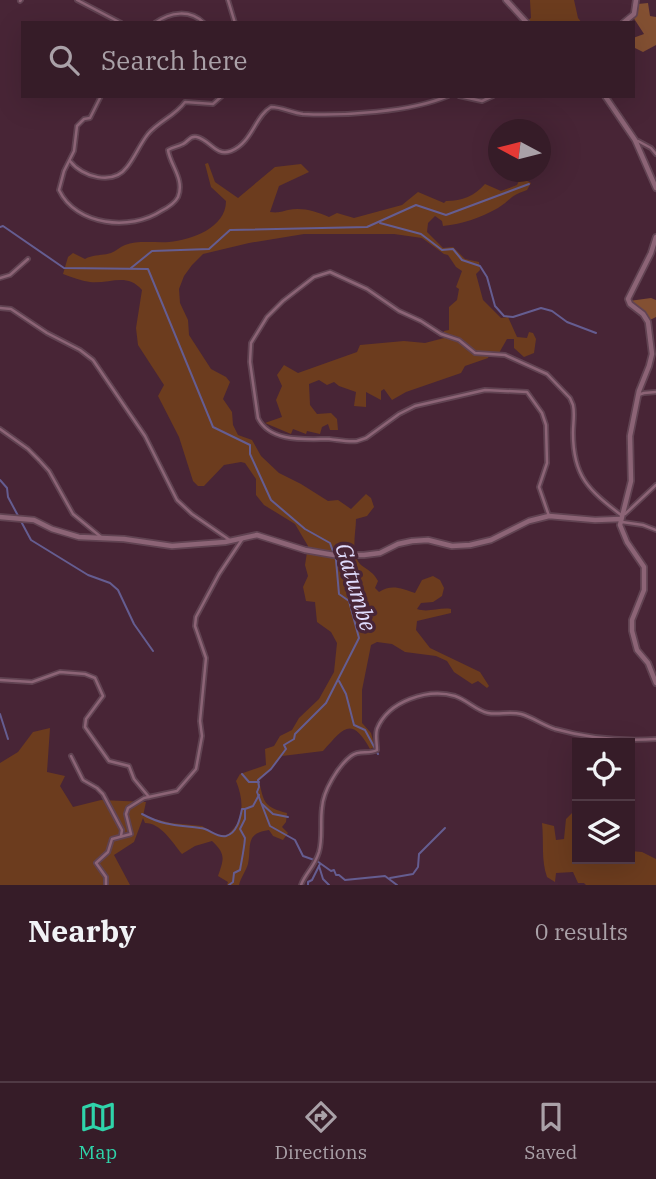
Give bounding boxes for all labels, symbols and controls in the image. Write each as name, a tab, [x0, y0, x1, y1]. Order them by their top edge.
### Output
search box	[21, 21, 635, 98]
icon: search	[45, 41, 83, 79]
text: Search here	[101, 43, 247, 77]
north arrow	[488, 119, 551, 182]
water label: Gatumbe	[329, 539, 385, 634]
map controls	[572, 738, 635, 864]
button: locate	[572, 738, 635, 801]
button: layers	[572, 801, 635, 864]
text: Nearby	[28, 911, 136, 950]
text: 0 results	[535, 916, 628, 946]
tab: Map	[79, 1098, 117, 1164]
tab: Directions	[274, 1098, 367, 1164]
tab: Saved	[524, 1098, 577, 1164]

